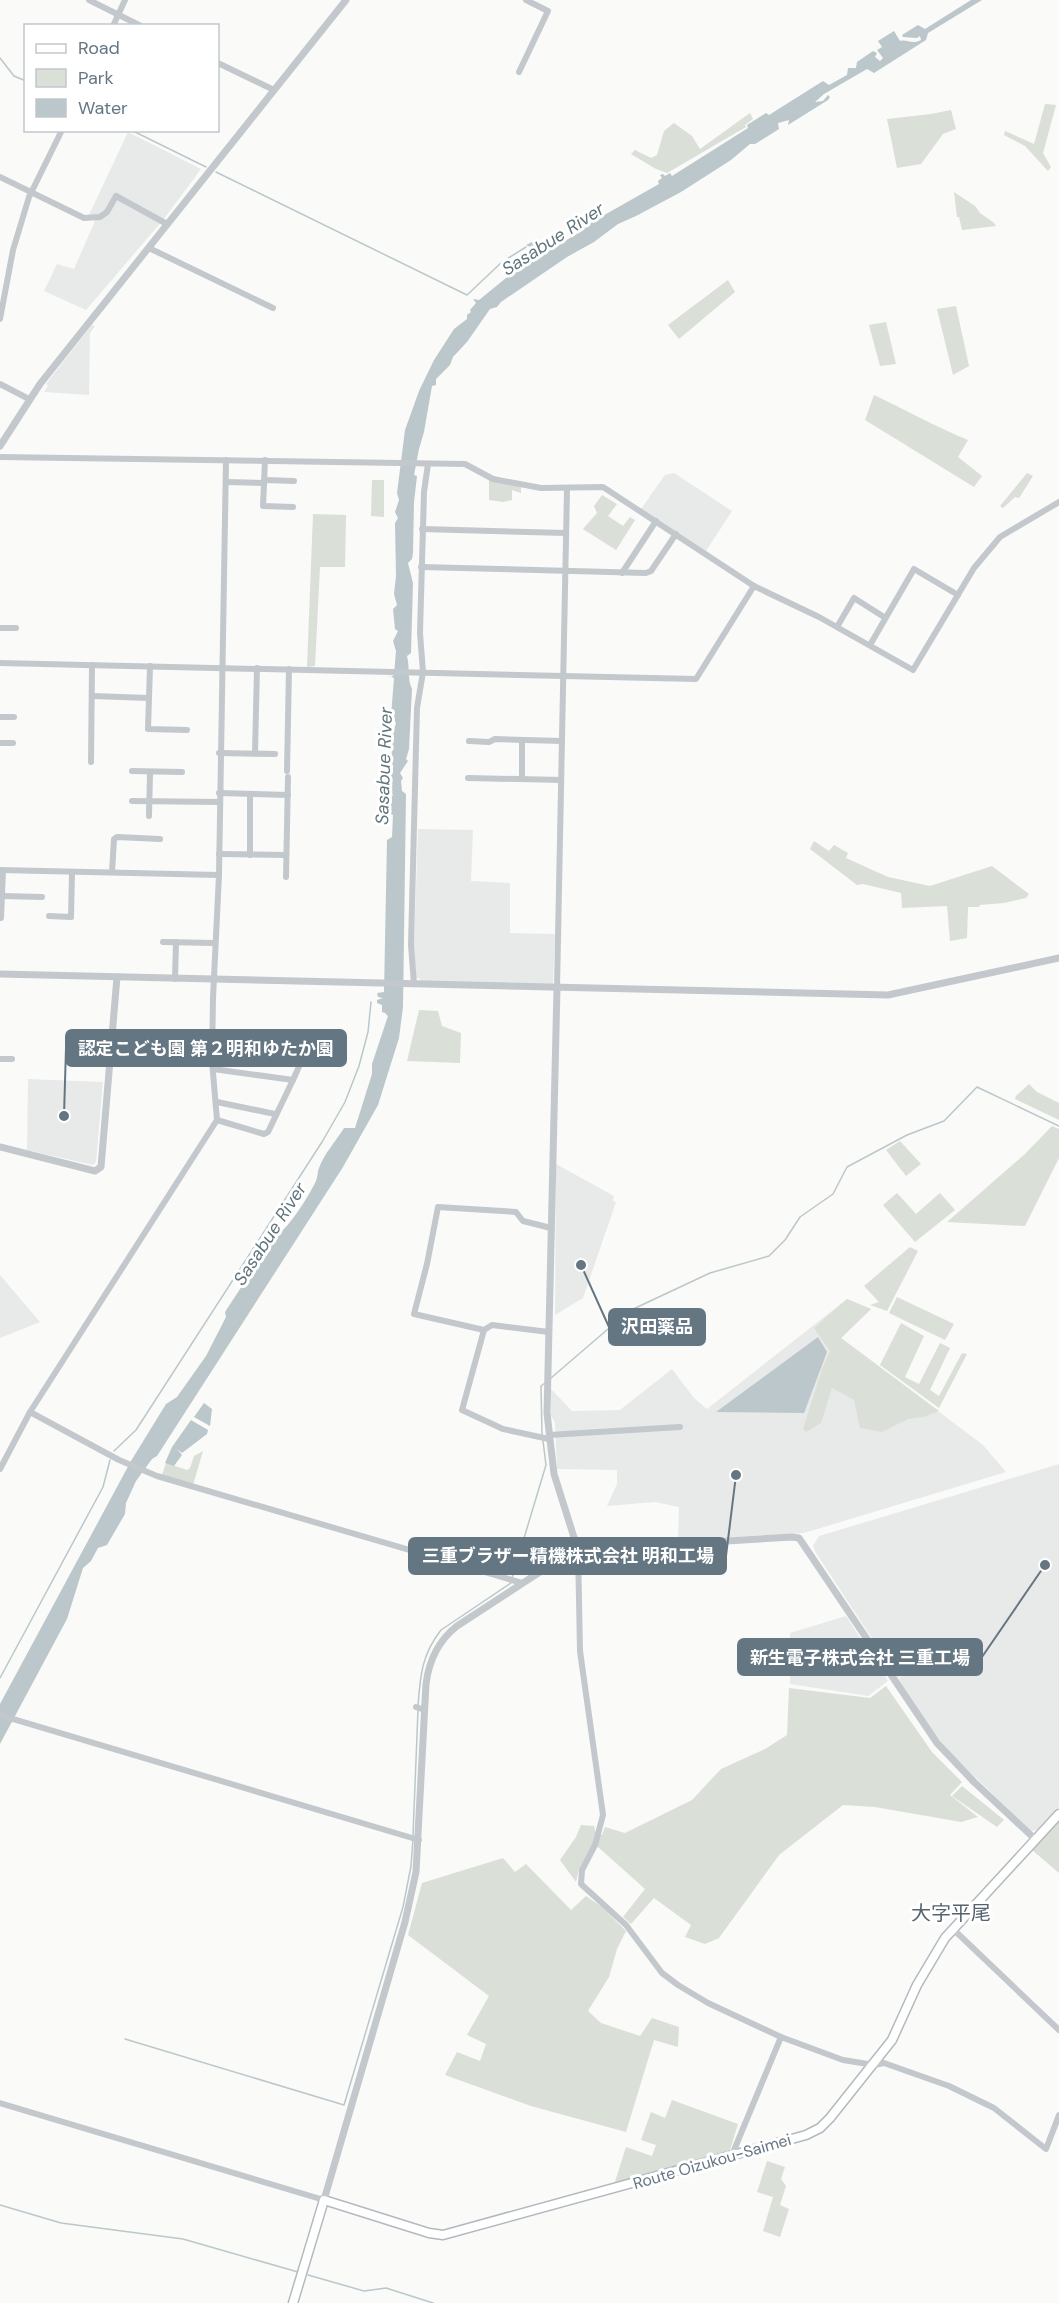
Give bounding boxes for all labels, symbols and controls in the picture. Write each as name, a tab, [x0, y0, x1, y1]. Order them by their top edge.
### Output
legend	[24, 24, 219, 132]
text: Road	[78, 36, 120, 60]
text: Park	[78, 66, 114, 90]
text: Water	[78, 96, 128, 120]
water label: Sasabue River	[497, 196, 610, 281]
water label: Sasabue River	[370, 705, 398, 825]
callout: 認定こども園 第２明和ゆたか園	[66, 1030, 346, 1066]
text: 認定こども園 第２明和ゆたか園	[78, 1037, 334, 1061]
water label: Sasabue River	[228, 1177, 313, 1290]
callout: 沢田薬品	[609, 1309, 705, 1345]
text: 沢田薬品	[621, 1315, 693, 1339]
callout: 三重ブラザー精機株式会社 明和工場	[409, 1538, 726, 1574]
text: 三重ブラザー精機株式会社 明和工場	[422, 1544, 714, 1568]
callout: 新生電子株式会社 三重工場	[738, 1639, 982, 1675]
text: 新生電子株式会社 三重工場	[750, 1646, 970, 1670]
district label: 大字平尾	[911, 1900, 991, 1926]
street label: Route Oizukou-Saimei	[631, 2129, 794, 2194]

